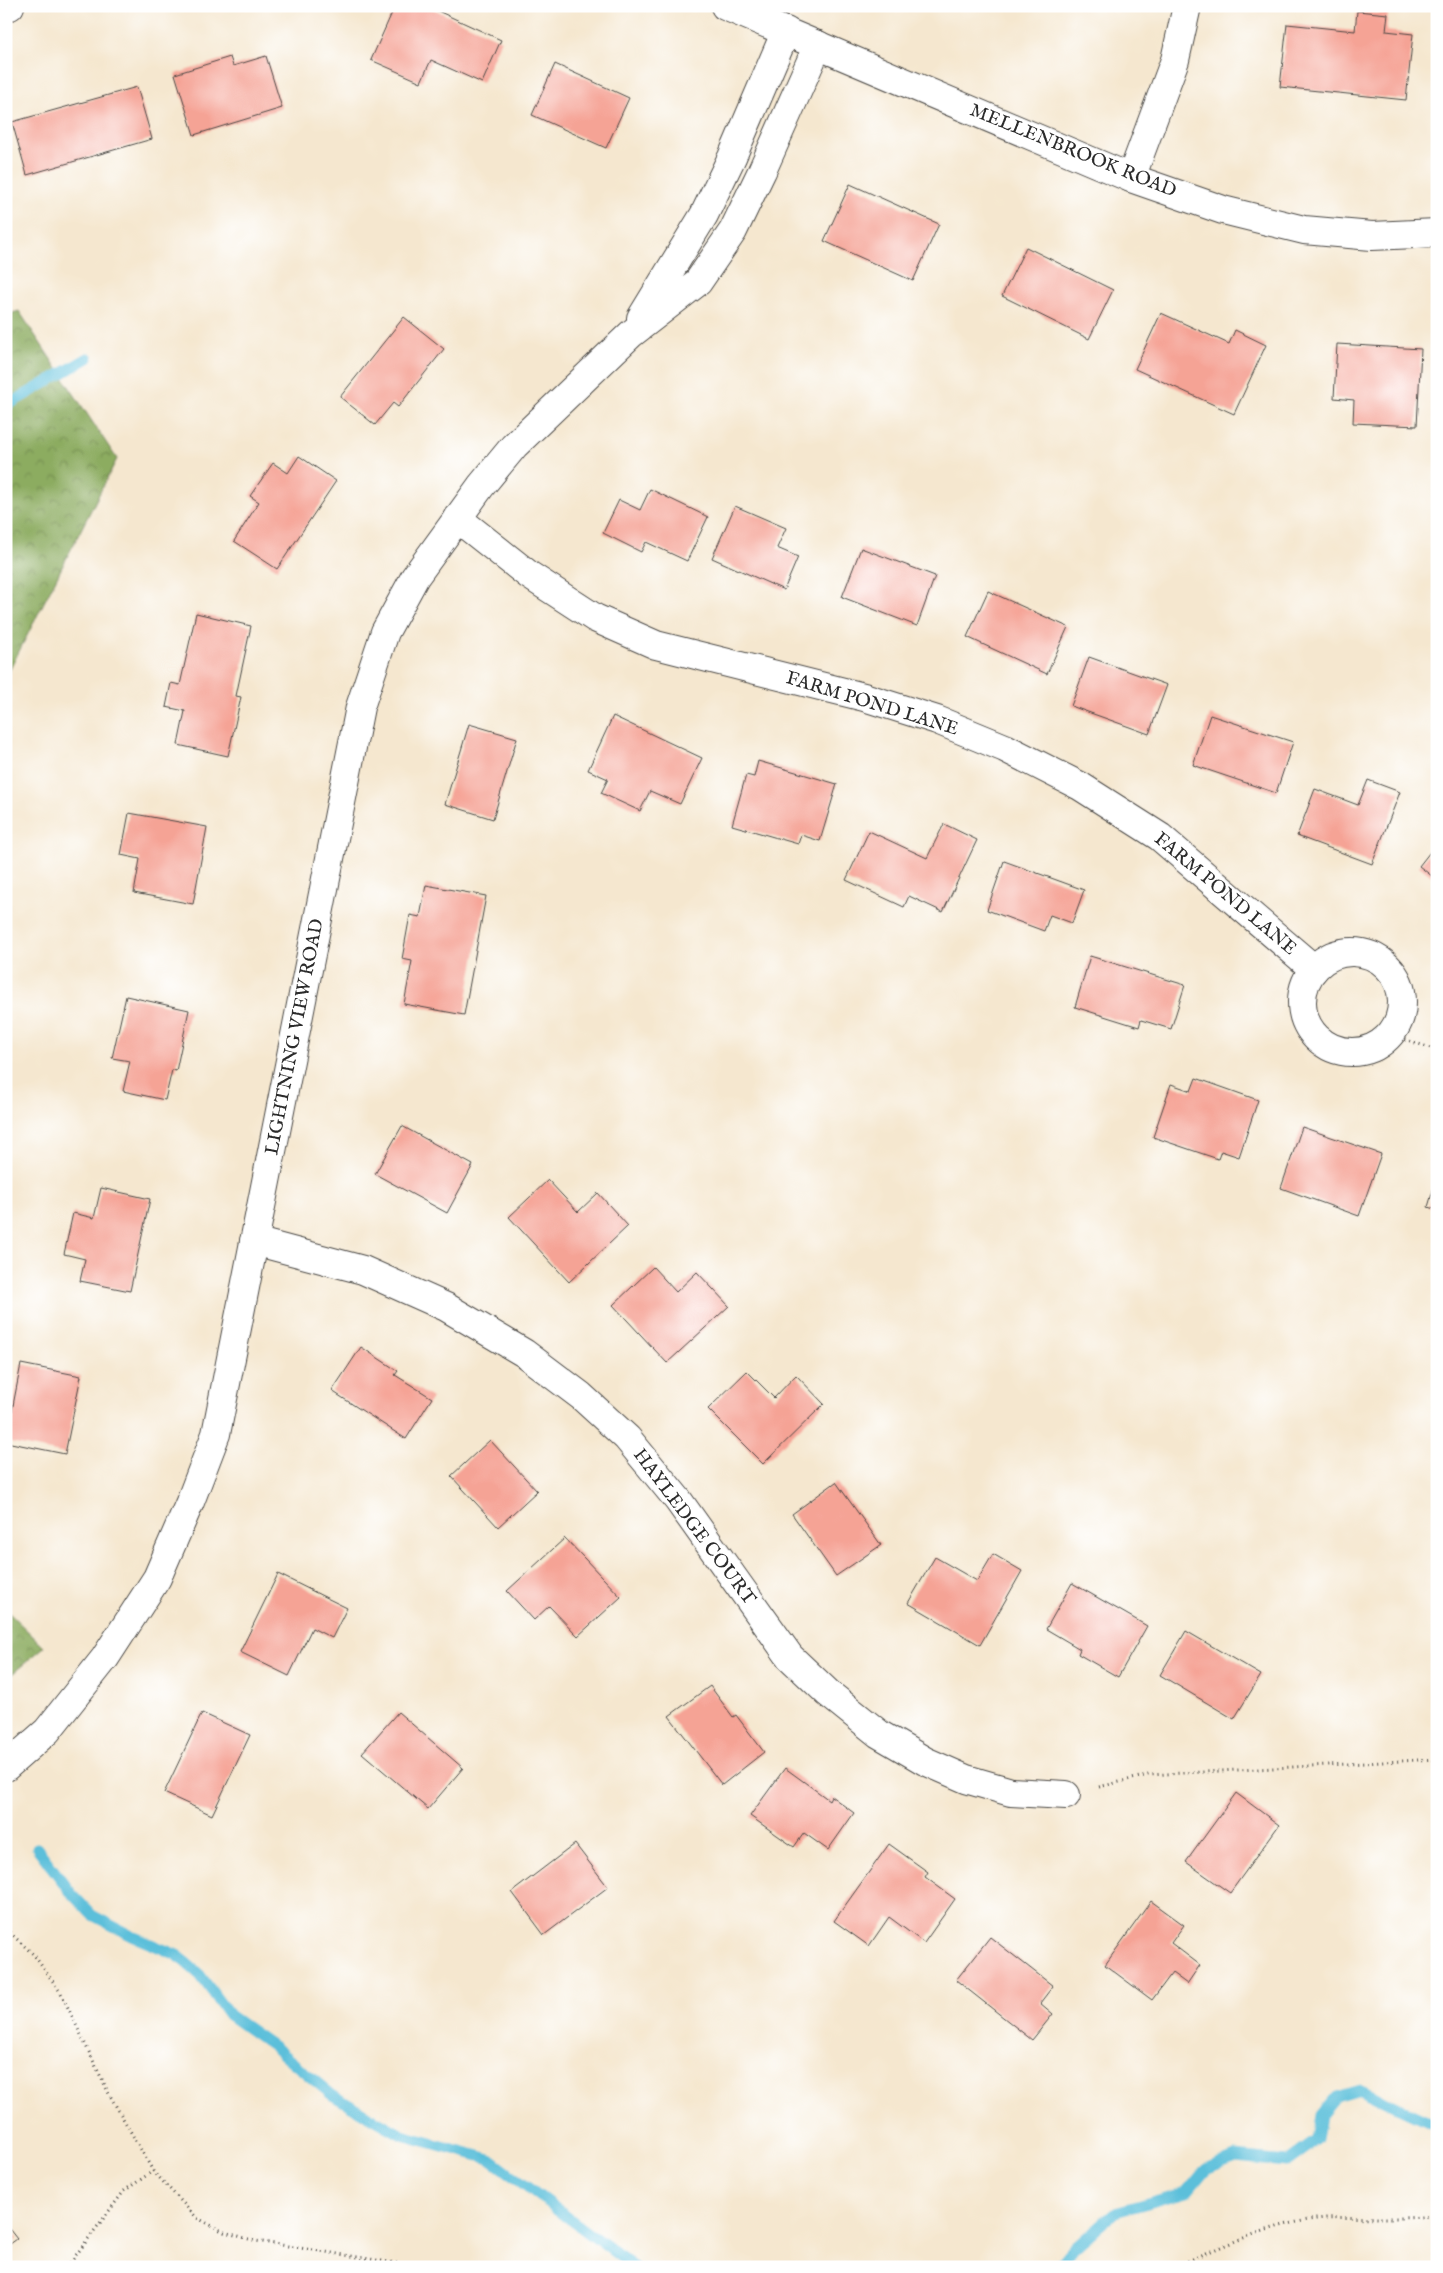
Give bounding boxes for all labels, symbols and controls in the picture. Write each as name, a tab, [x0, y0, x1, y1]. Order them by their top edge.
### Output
street label: MELLENBROOK ROAD	[966, 99, 1180, 203]
street label: FARM POND LANE	[783, 666, 961, 742]
street label: FARM POND LANE	[1149, 827, 1301, 961]
street label: LIGHTNING VIEW ROAD	[260, 917, 330, 1157]
street label: HAYLEDGE COURT	[627, 1444, 761, 1610]

